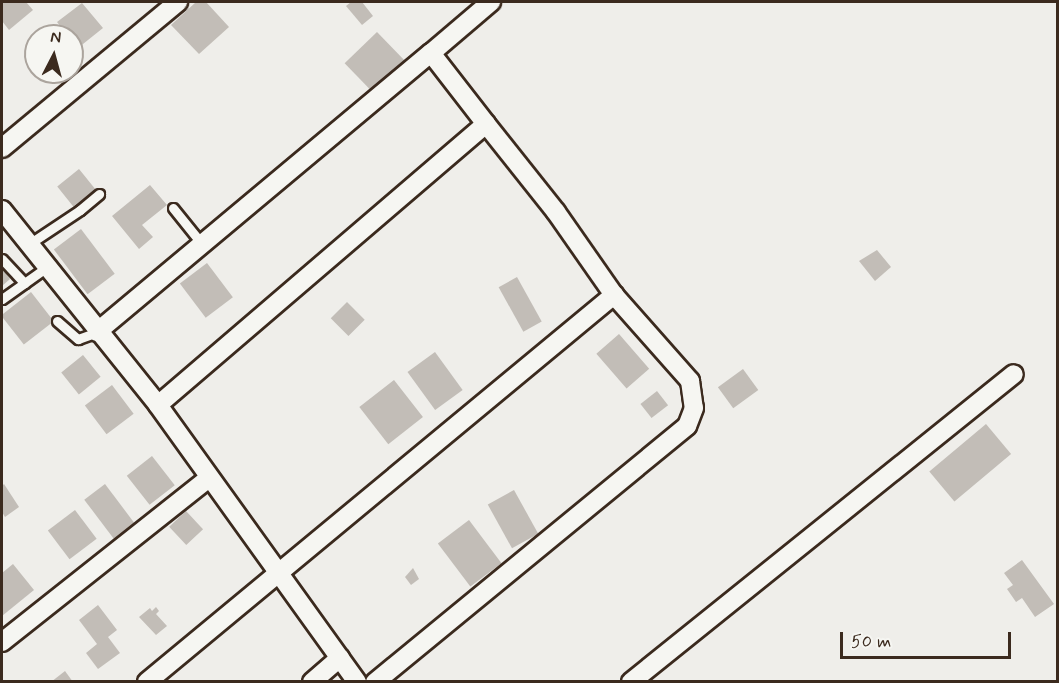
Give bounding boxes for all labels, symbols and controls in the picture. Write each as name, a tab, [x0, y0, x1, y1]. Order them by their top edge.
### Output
north arrow	[24, 24, 84, 84]
text: N	[49, 27, 62, 49]
scale bar	[843, 620, 1014, 658]
text: 50 m	[851, 630, 891, 654]

